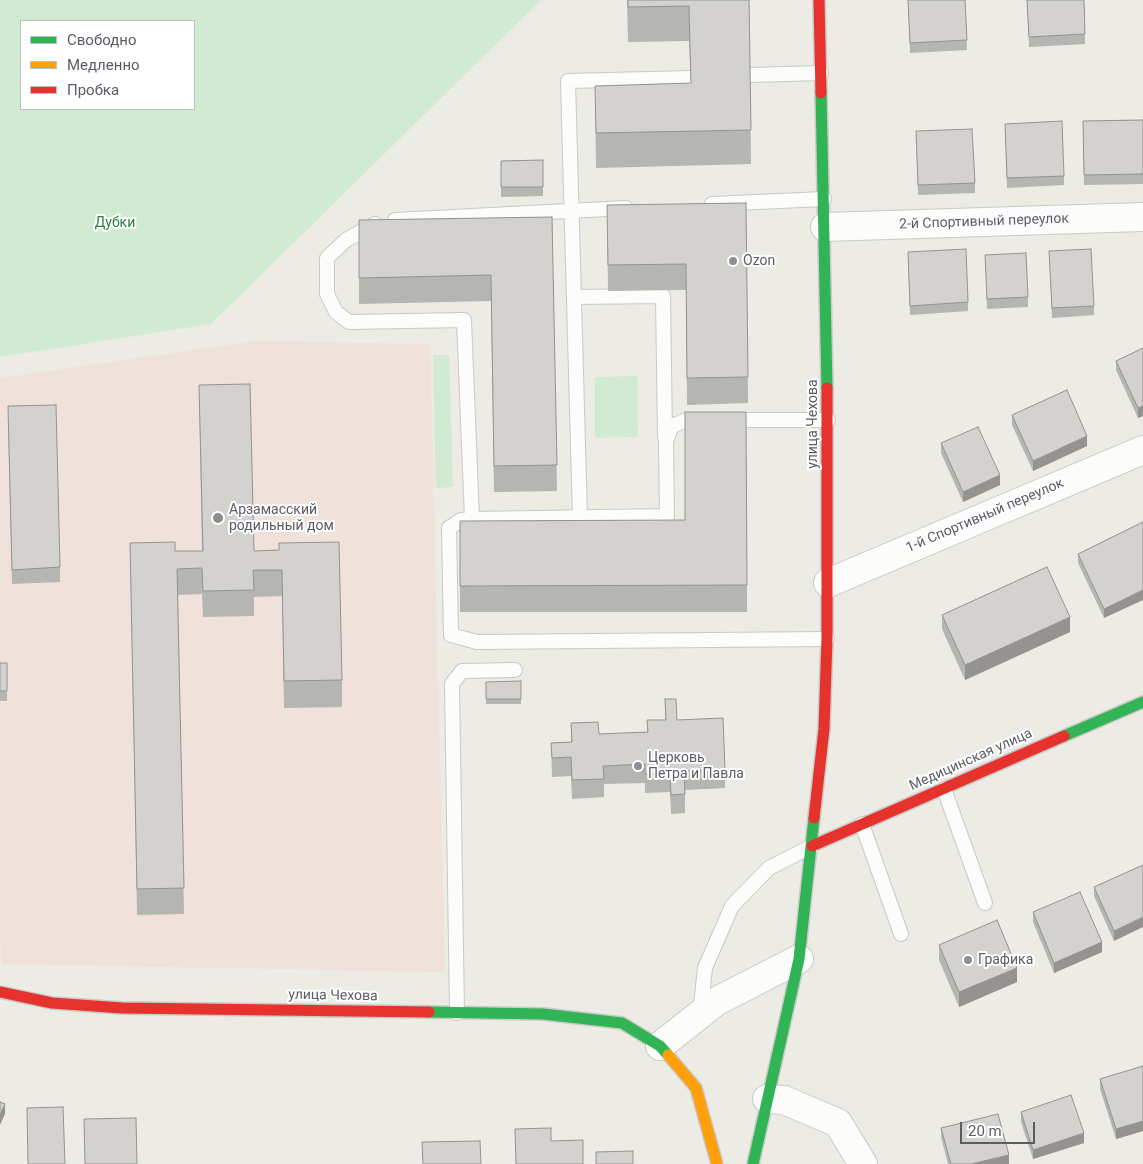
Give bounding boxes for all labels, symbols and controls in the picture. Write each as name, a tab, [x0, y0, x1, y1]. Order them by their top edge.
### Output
legend	[20, 20, 195, 110]
text: Свободно	[67, 31, 136, 49]
text: Медленно	[67, 56, 140, 74]
text: Пробка	[67, 81, 119, 99]
street label: 2-й Спортивный переулок	[899, 211, 1069, 233]
park label: Дубки	[95, 215, 135, 231]
place label: Ozon	[743, 253, 775, 269]
marker: Ozon	[727, 255, 739, 267]
street label: улица Чехова	[805, 379, 821, 469]
street label: 1-й Спортивный переулок	[904, 475, 1066, 557]
place label: Арзамасский родильный дом	[229, 502, 334, 534]
marker: Арзамасский родильный дом	[211, 511, 225, 525]
street label: Медицинская улица	[907, 725, 1035, 795]
place label: Церковь Петра и Павла	[648, 750, 744, 782]
marker: Церковь Петра и Павла	[632, 760, 644, 772]
place label: Графика	[978, 952, 1033, 968]
marker: Графика	[962, 954, 974, 966]
street label: улица Чехова	[288, 987, 378, 1005]
scale bar	[963, 1112, 1038, 1144]
text: 20 m	[968, 1122, 1002, 1140]

